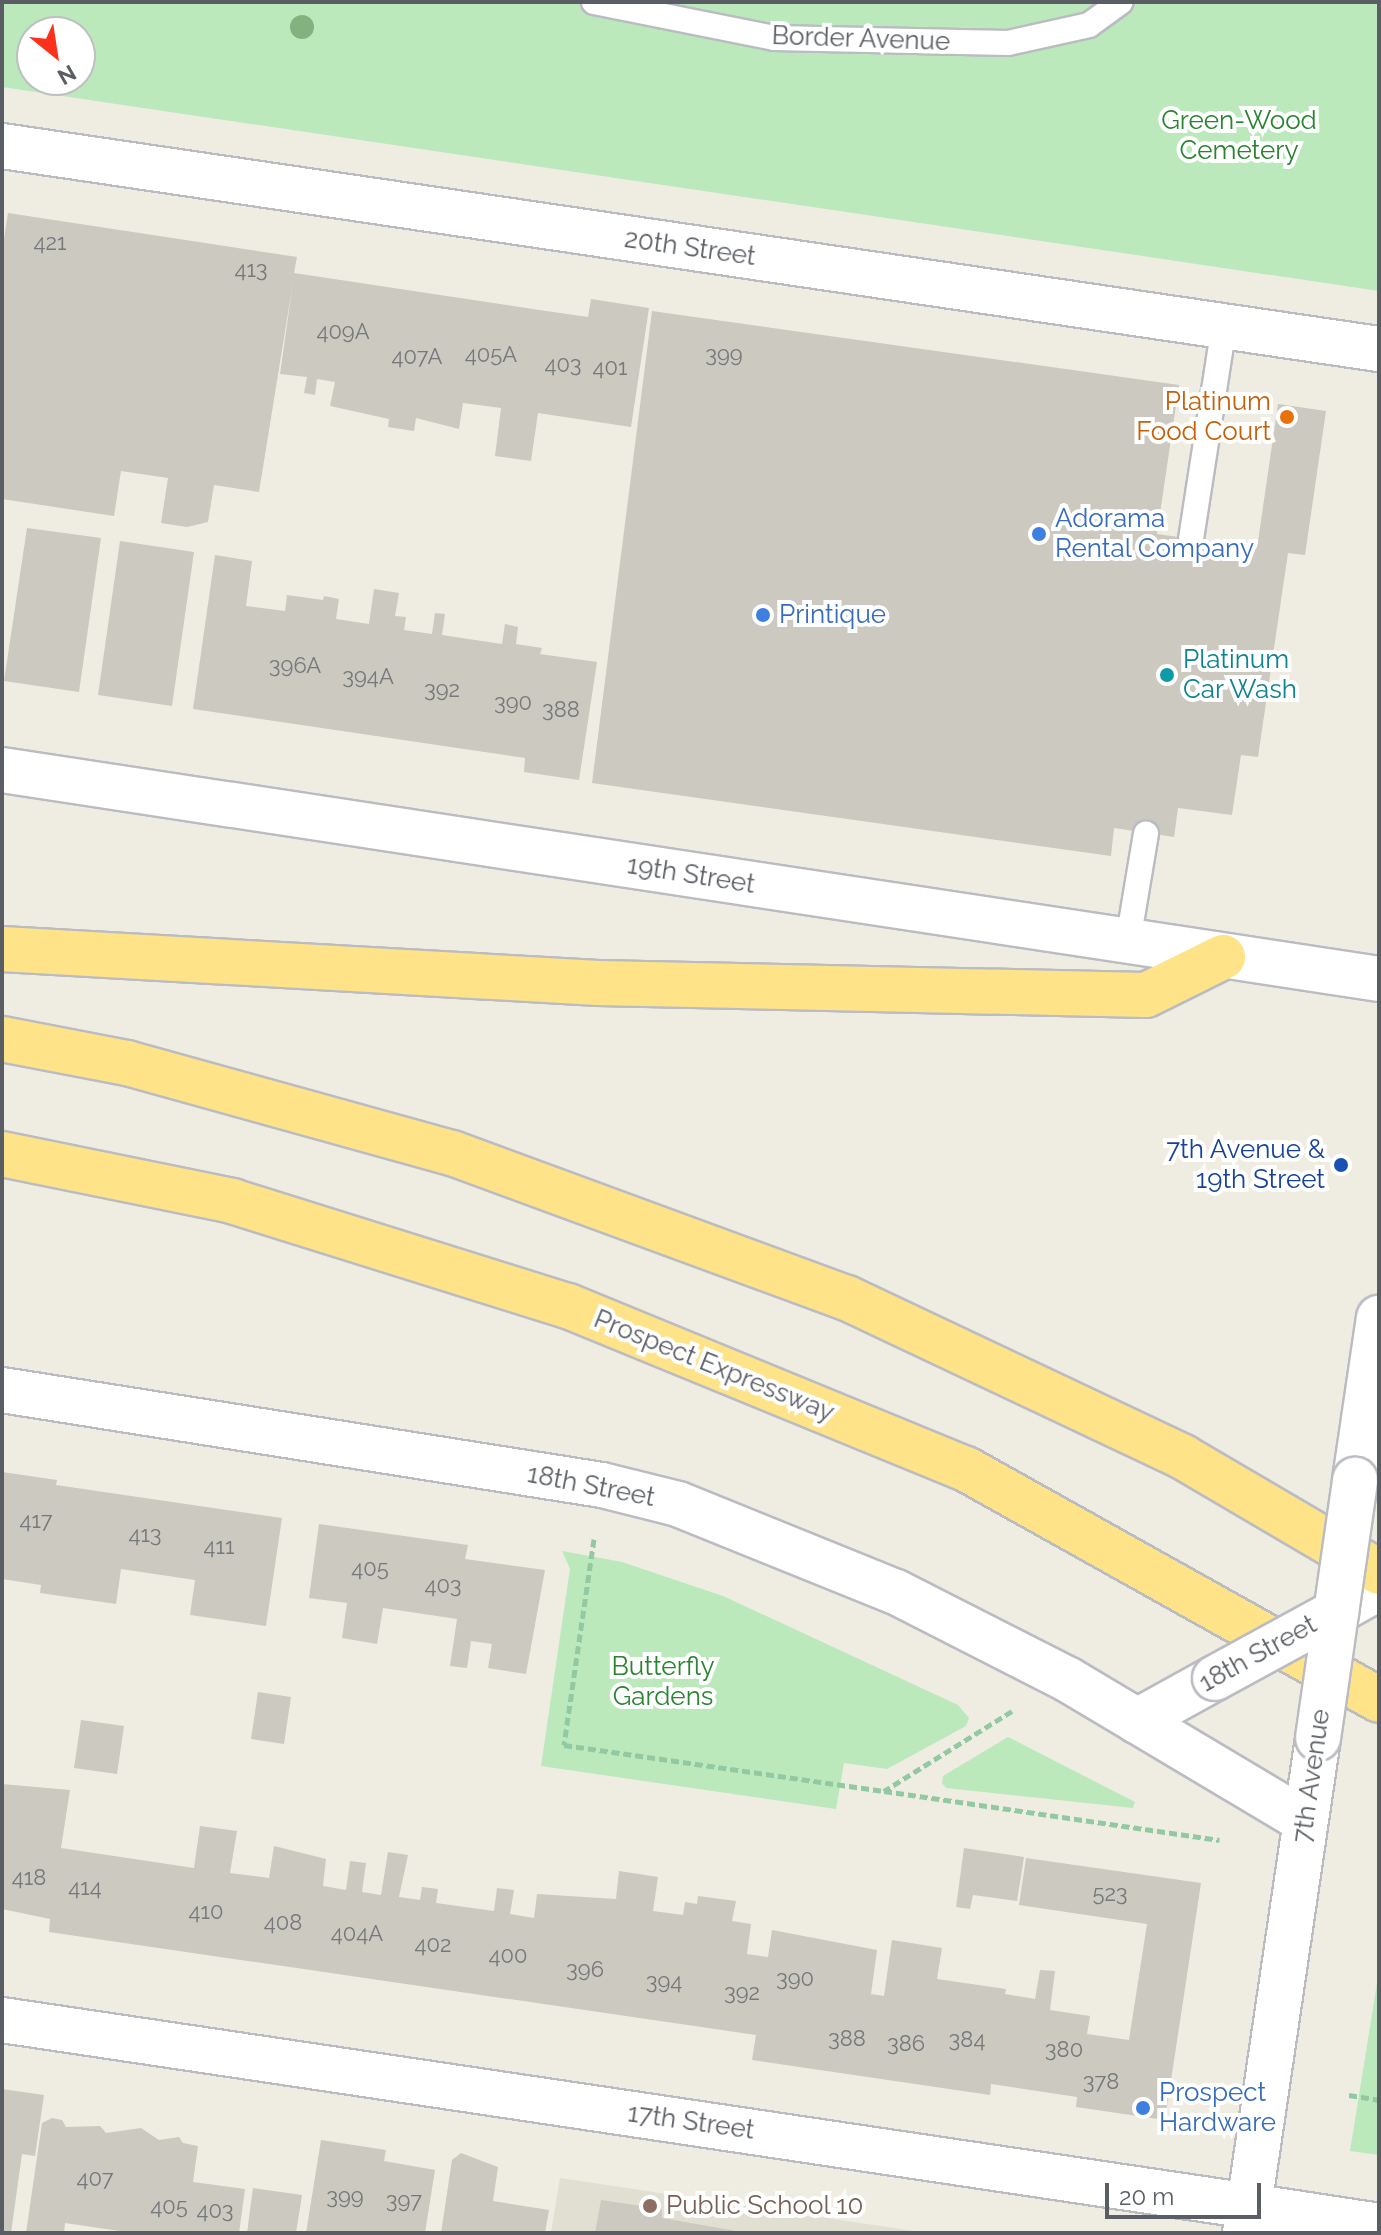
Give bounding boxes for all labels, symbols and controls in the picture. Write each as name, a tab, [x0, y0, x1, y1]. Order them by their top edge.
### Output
north arrow	[16, 16, 96, 96]
street label: Border Avenue	[771, 20, 951, 58]
text: N	[53, 60, 81, 91]
park label: Green-Wood Cemetery	[1161, 105, 1317, 166]
street label: 20th Street	[622, 223, 758, 273]
house number: 421	[34, 230, 66, 256]
house number: 413	[234, 257, 268, 283]
house number: 409A	[316, 319, 370, 345]
house number: 405A	[465, 342, 517, 368]
house number: 399	[705, 342, 743, 368]
house number: 407A	[392, 344, 442, 370]
house number: 403	[544, 352, 582, 378]
house number: 401	[593, 355, 627, 381]
place label: Platinum Food Court	[1136, 386, 1271, 448]
marker: Platinum Food Court	[1278, 408, 1296, 426]
place label: Adorama Rental Company	[1055, 503, 1255, 564]
marker: Adorama Rental Company	[1030, 525, 1048, 543]
place label: Printique	[779, 599, 886, 631]
marker: Printique	[754, 606, 772, 624]
place label: Platinum Car Wash	[1183, 644, 1298, 706]
house number: 396A	[269, 653, 321, 679]
house number: 394A	[342, 664, 394, 690]
marker: Platinum Car Wash	[1158, 666, 1176, 684]
house number: 392	[424, 677, 460, 703]
house number: 390	[494, 690, 532, 716]
house number: 388	[542, 697, 580, 723]
street label: 19th Street	[625, 850, 757, 900]
place label: 7th Avenue & 19th Street	[1165, 1134, 1325, 1196]
marker: 7th Avenue & 19th Street	[1332, 1156, 1350, 1174]
street label: Prospect Expressway	[589, 1304, 839, 1428]
street label: 18th Street	[525, 1458, 657, 1514]
house number: 417	[19, 1508, 53, 1534]
house number: 413	[128, 1522, 162, 1548]
house number: 411	[204, 1534, 234, 1560]
house number: 405	[351, 1556, 389, 1582]
house number: 403	[424, 1573, 462, 1599]
street label: 18th Street	[1194, 1609, 1322, 1699]
park label: Butterfly Gardens	[611, 1651, 715, 1712]
street label: 7th Avenue	[1287, 1707, 1337, 1845]
house number: 418	[12, 1865, 46, 1891]
house number: 414	[68, 1875, 102, 1901]
house number: 523	[1092, 1881, 1128, 1907]
house number: 410	[189, 1899, 223, 1925]
house number: 408	[264, 1910, 302, 1936]
house number: 404A	[331, 1921, 383, 1947]
house number: 402	[415, 1932, 451, 1958]
house number: 400	[489, 1943, 527, 1969]
house number: 396	[566, 1957, 604, 1983]
house number: 390	[776, 1966, 814, 1992]
house number: 394	[646, 1969, 682, 1995]
house number: 392	[724, 1980, 760, 2006]
house number: 388	[828, 2026, 866, 2052]
house number: 384	[949, 2027, 985, 2053]
house number: 386	[887, 2031, 925, 2057]
house number: 380	[1045, 2037, 1083, 2063]
house number: 378	[1083, 2069, 1119, 2095]
place label: Prospect Hardware	[1159, 2077, 1276, 2138]
street label: 17th Street	[626, 2098, 756, 2146]
marker: Prospect Hardware	[1134, 2099, 1152, 2117]
house number: 407	[76, 2166, 114, 2192]
scale bar	[1109, 2167, 1265, 2217]
text: 20 m	[1119, 2182, 1174, 2211]
house number: 399	[326, 2184, 364, 2210]
house number: 397	[386, 2188, 422, 2214]
place label: Public School 10	[666, 2190, 864, 2222]
house number: 405	[150, 2194, 188, 2220]
marker: Public School 10	[641, 2197, 659, 2215]
house number: 403	[196, 2198, 234, 2224]

